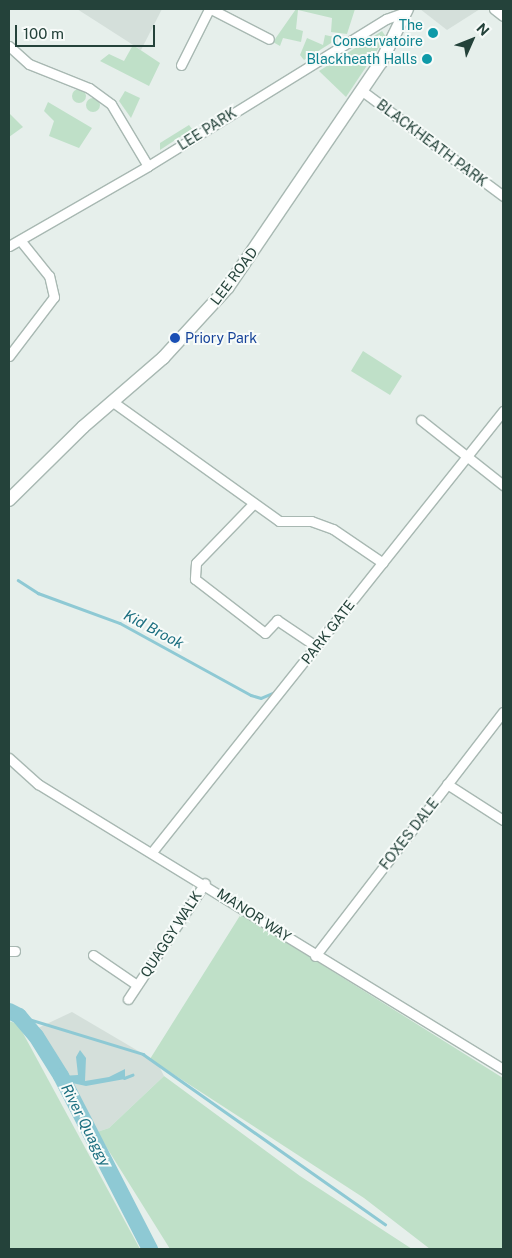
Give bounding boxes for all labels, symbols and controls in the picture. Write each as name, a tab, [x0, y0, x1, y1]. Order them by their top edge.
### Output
scale bar	[18, 15, 158, 47]
north arrow	[447, 15, 497, 65]
place label: The Conservatoire	[332, 17, 423, 49]
text: N	[473, 20, 492, 39]
text: 100 m	[23, 25, 64, 42]
marker: The Conservatoire	[427, 27, 439, 39]
place label: Blackheath Halls	[306, 51, 417, 67]
marker: Blackheath Halls	[421, 53, 433, 65]
street label: BLACKHEATH PARK	[373, 96, 491, 190]
street label: LEE PARK	[175, 104, 239, 154]
street label: LEE ROAD	[207, 244, 261, 308]
place label: Priory Park	[185, 330, 257, 346]
marker: Priory Park	[169, 332, 181, 344]
street label: PARK GATE	[298, 597, 358, 667]
water label: Kid Brook	[121, 606, 187, 652]
street label: FOXES DALE	[376, 795, 442, 873]
street label: MANOR WAY	[214, 885, 294, 945]
street label: QUAGGY WALK	[137, 887, 205, 981]
water label: River Quaggy	[57, 1081, 115, 1169]

